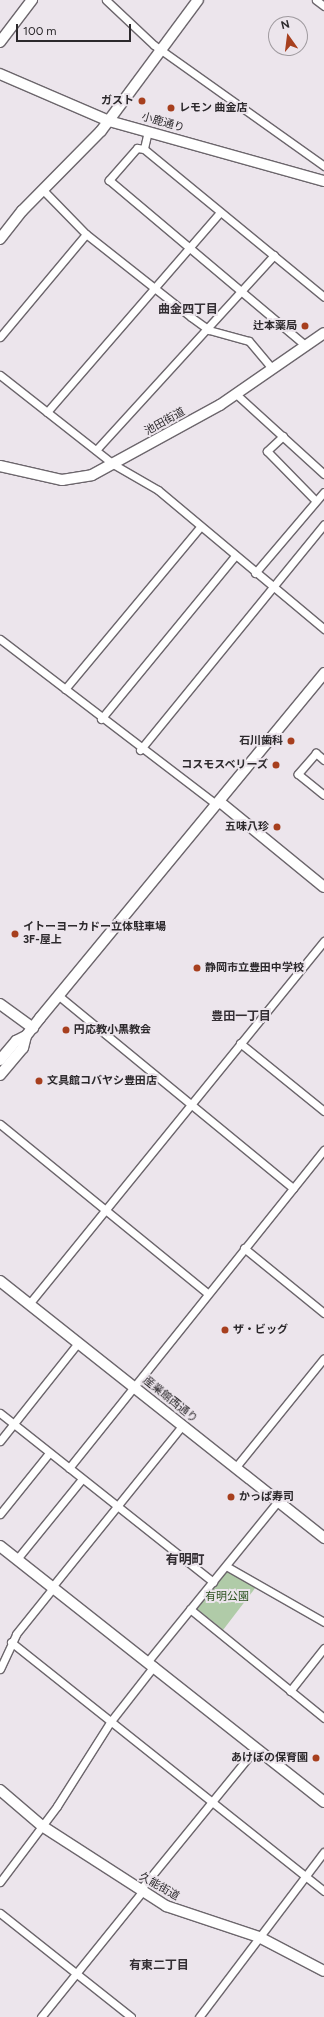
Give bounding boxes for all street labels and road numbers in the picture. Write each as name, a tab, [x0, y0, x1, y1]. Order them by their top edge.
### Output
street label: 小鹿通り	[140, 111, 186, 135]
street label: 池田街道	[143, 406, 187, 438]
street label: 産業館西通り	[140, 1374, 200, 1426]
street label: 久能街道	[137, 1870, 181, 1904]

